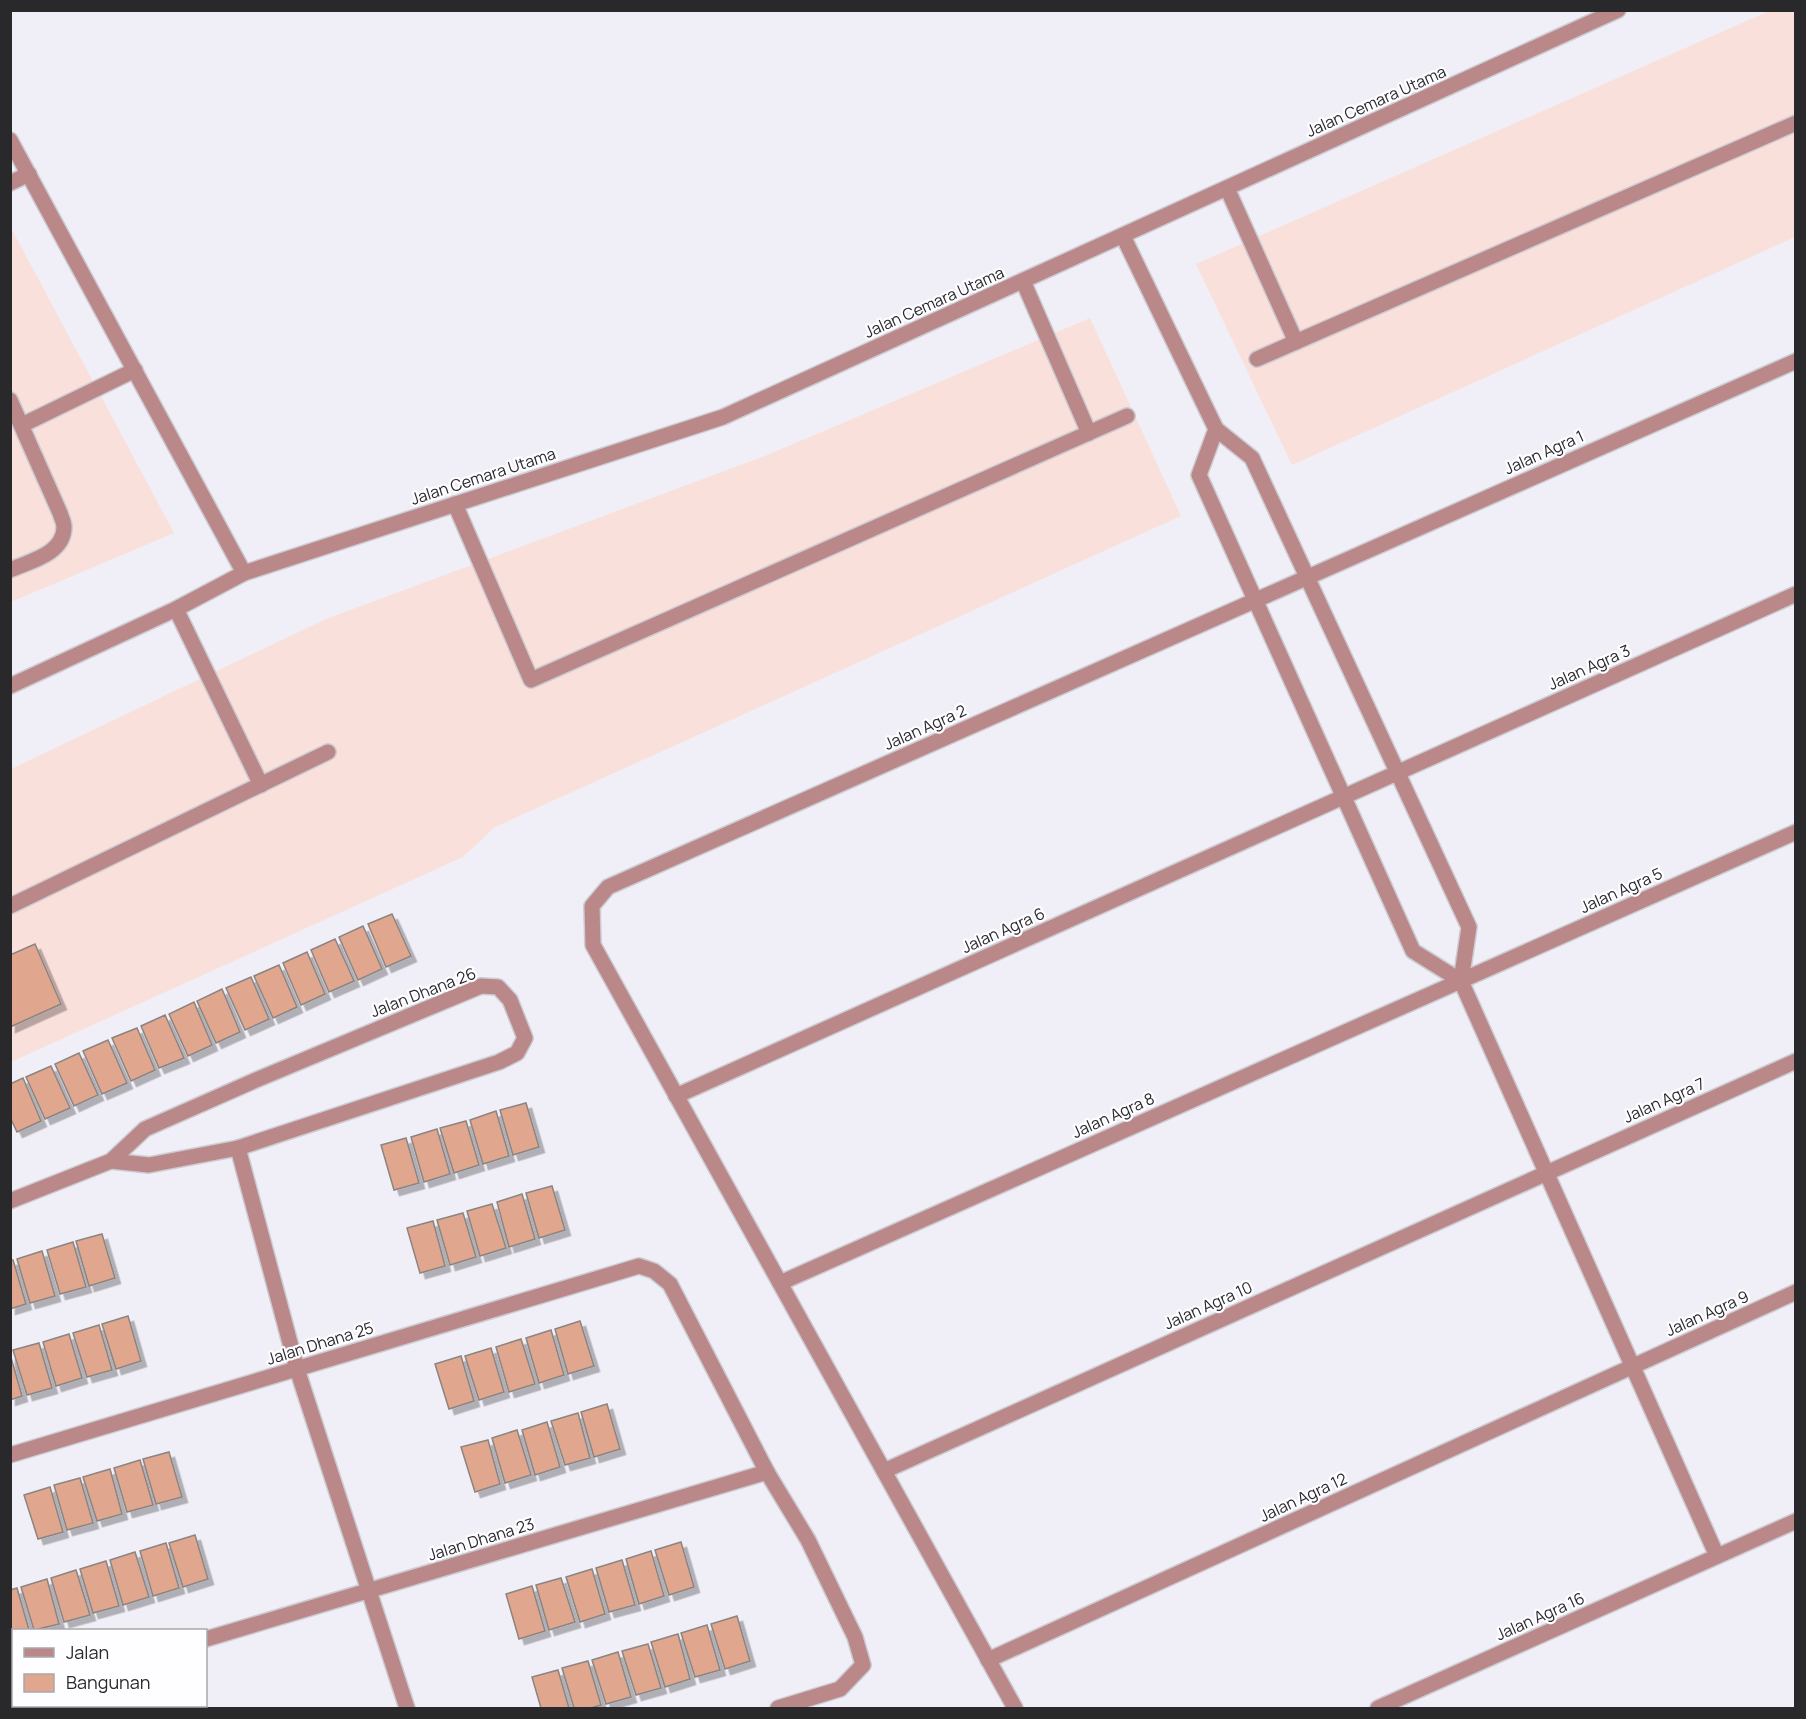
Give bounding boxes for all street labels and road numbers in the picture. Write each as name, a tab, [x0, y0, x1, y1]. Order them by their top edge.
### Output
street label: Jalan Cemara Utama	[1302, 60, 1450, 142]
street label: Jalan Cemara Utama	[860, 261, 1008, 343]
street label: Jalan Agra 1	[1501, 425, 1587, 479]
street label: Jalan Cemara Utama	[408, 442, 558, 510]
street label: Jalan Agra 3	[1545, 639, 1633, 695]
street label: Jalan Agra 2	[880, 699, 970, 755]
street label: Jalan Agra 5	[1576, 862, 1666, 918]
street label: Jalan Agra 6	[958, 902, 1048, 958]
street label: Jalan Dhana 26	[367, 962, 479, 1022]
street label: Jalan Agra 7	[1620, 1072, 1708, 1128]
street label: Jalan Agra 8	[1068, 1087, 1158, 1143]
street label: Jalan Agra 10	[1160, 1276, 1256, 1334]
street label: Jalan Agra 9	[1662, 1285, 1752, 1341]
street label: Jalan Dhana 25	[264, 1316, 376, 1370]
street label: Jalan Agra 12	[1256, 1467, 1350, 1527]
street label: Jalan Dhana 23	[425, 1512, 537, 1566]
street label: Jalan Agra 16	[1492, 1587, 1588, 1645]

